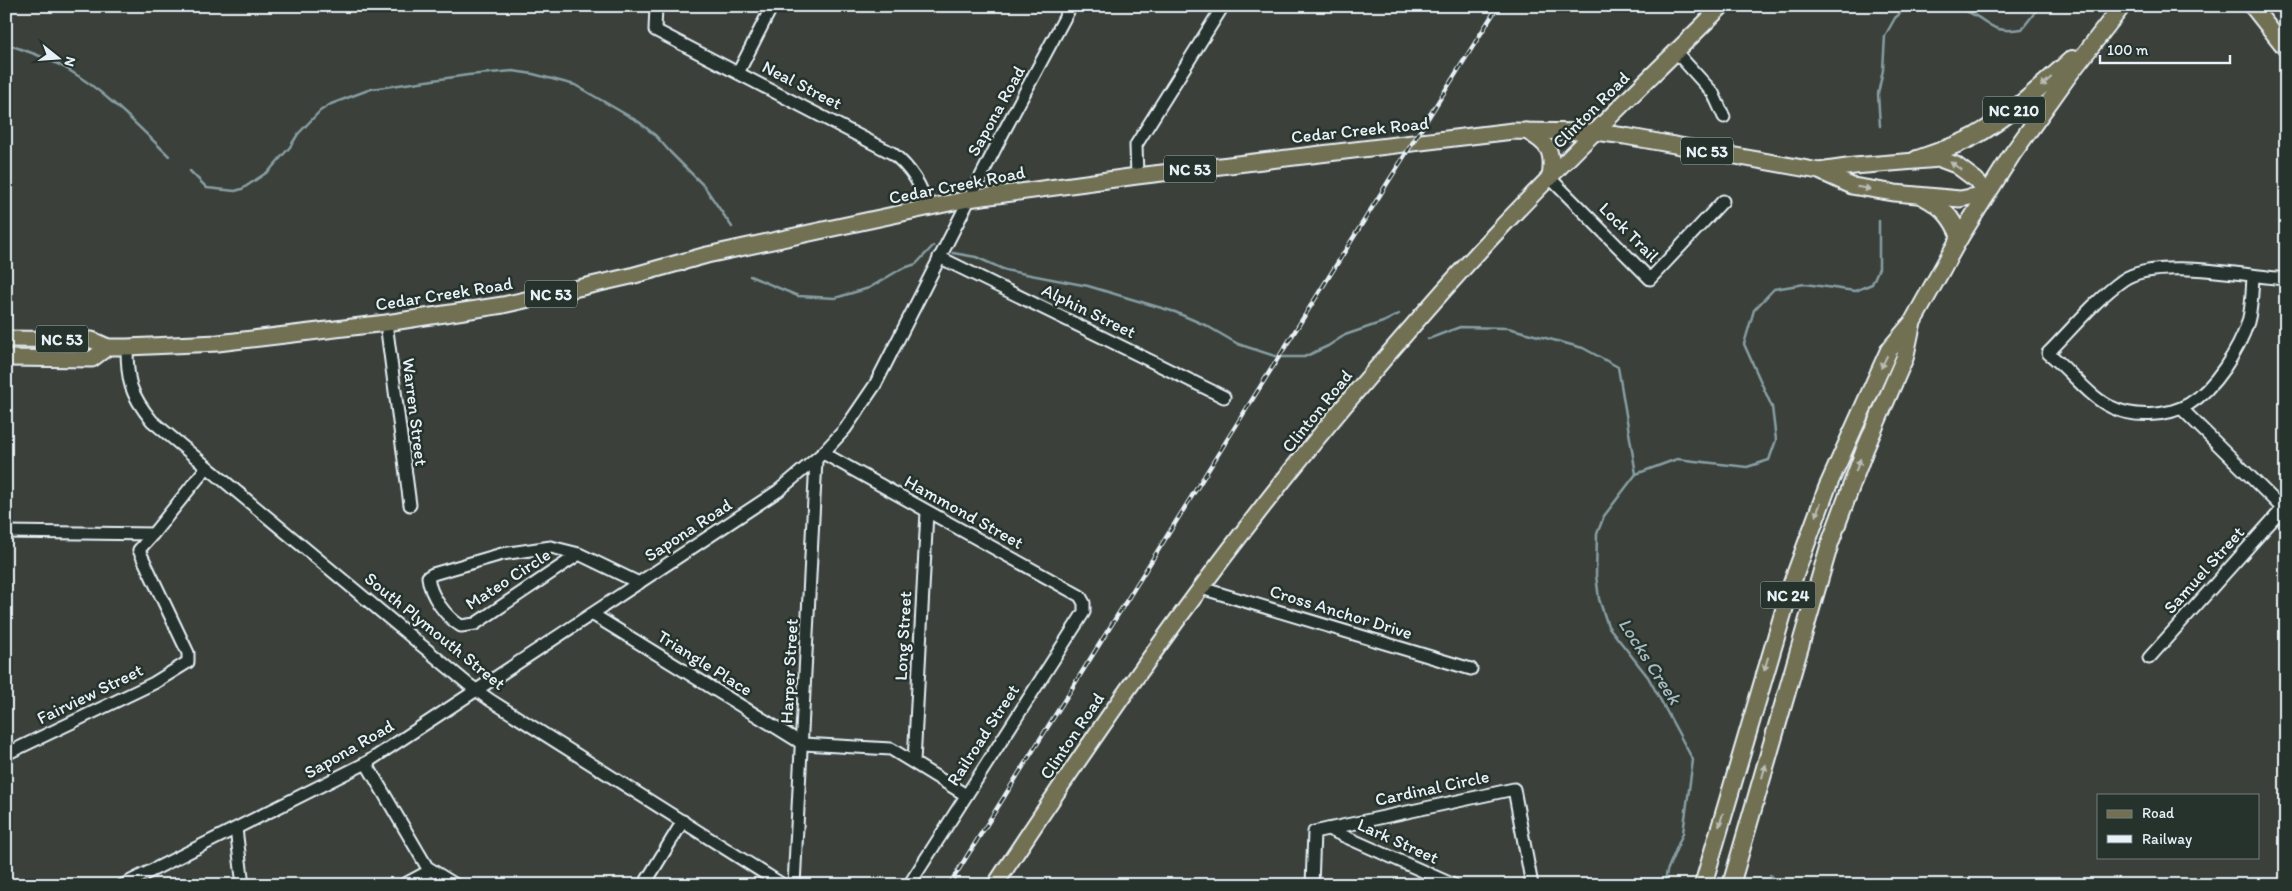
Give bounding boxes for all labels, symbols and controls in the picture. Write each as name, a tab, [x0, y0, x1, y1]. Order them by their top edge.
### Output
north arrow	[32, 32, 82, 82]
scale bar	[2100, 32, 2230, 64]
text: 100 m	[2107, 41, 2149, 59]
text: N	[60, 55, 79, 69]
street label: Neal Street	[758, 56, 846, 115]
street label: Sapona Road	[962, 62, 1030, 160]
street label: Clinton Road	[1548, 67, 1634, 153]
one-way arrow	[2040, 76, 2053, 87]
road number: NC 210	[1983, 96, 2045, 124]
street label: Cedar Creek Road	[1290, 112, 1430, 148]
road number: NC 53	[1681, 138, 1733, 164]
road number: NC 53	[1164, 156, 1216, 182]
street label: Cedar Creek Road	[887, 161, 1027, 209]
one-way arrow	[1950, 161, 1963, 170]
one-way arrow	[1857, 184, 1873, 192]
street label: Lock Trail	[1594, 197, 1664, 267]
street label: Cedar Creek Road	[374, 272, 514, 316]
street label: Alphin Street	[1038, 279, 1140, 343]
road number: NC 53	[525, 280, 577, 308]
road number: NC 53	[36, 326, 88, 352]
one-way arrow	[1879, 355, 1887, 369]
street label: Warren Street	[397, 357, 433, 467]
street label: Clinton Road	[1277, 365, 1357, 457]
one-way arrow	[1855, 458, 1863, 472]
street label: Hammond Street	[901, 470, 1028, 554]
street label: Sapona Road	[640, 493, 736, 566]
one-way arrow	[1814, 503, 1822, 518]
street label: Samuel Street	[2159, 522, 2249, 618]
street label: Mateo Circle	[461, 543, 555, 615]
street label: South Plymouth Street	[360, 567, 510, 695]
street label: Cross Anchor Drive	[1267, 580, 1415, 644]
road number: NC 24	[1760, 582, 1816, 608]
street label: Long Street	[890, 590, 916, 681]
water label: Locks Creek	[1614, 614, 1687, 710]
street label: Harper Street	[775, 618, 803, 724]
street label: Triangle Place	[653, 625, 757, 701]
one-way arrow	[1762, 657, 1770, 672]
street label: Fairview Street	[33, 659, 147, 729]
street label: Railroad Street	[942, 680, 1024, 790]
street label: Clinton Road	[1035, 688, 1109, 784]
street label: Sapona Road	[300, 714, 398, 783]
one-way arrow	[1760, 763, 1768, 778]
street label: Cardinal Circle	[1373, 765, 1491, 811]
legend	[2097, 794, 2260, 858]
text: Road	[2142, 804, 2175, 822]
street label: Lark Street	[1354, 813, 1442, 869]
one-way arrow	[1717, 813, 1725, 828]
text: Railway	[2142, 830, 2192, 848]

